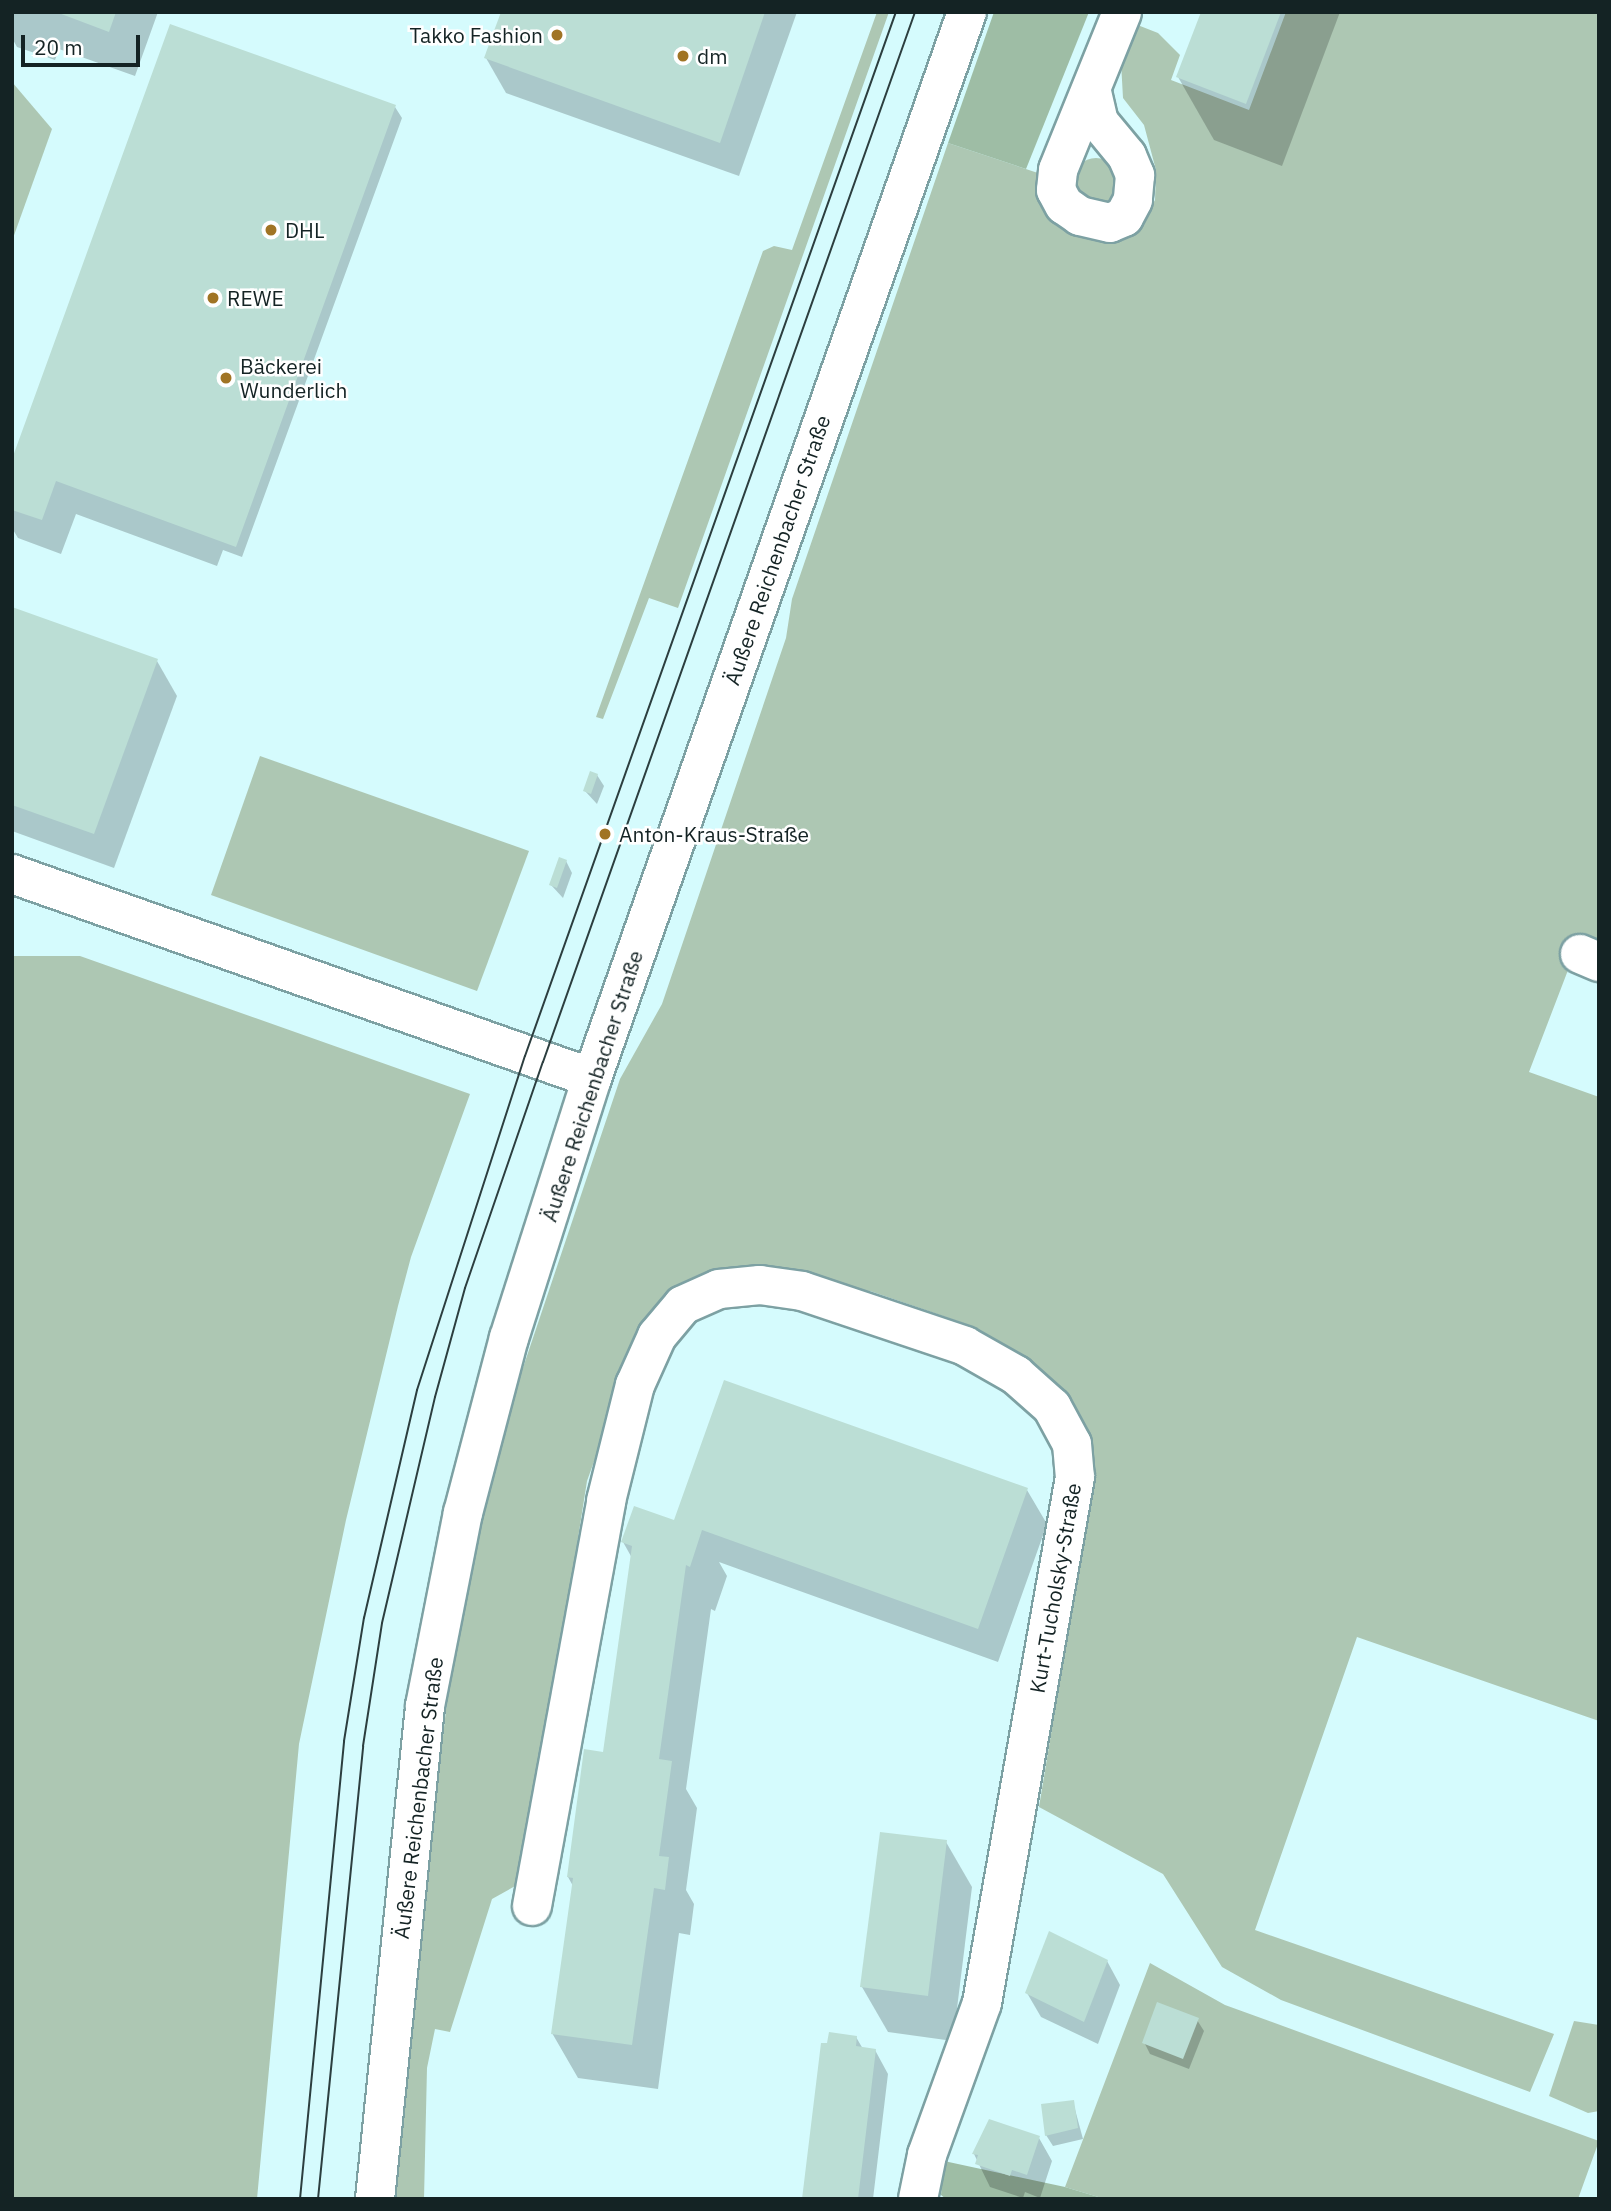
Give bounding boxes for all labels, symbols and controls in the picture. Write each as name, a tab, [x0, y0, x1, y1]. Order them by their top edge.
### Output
scale bar	[24, 21, 144, 65]
place label: Takko Fashion	[410, 22, 543, 48]
marker: Takko Fashion	[549, 27, 565, 43]
text: 20 m	[34, 33, 83, 61]
place label: dm	[697, 43, 728, 69]
marker: dm	[675, 48, 691, 64]
place label: DHL	[285, 217, 324, 243]
marker: DHL	[263, 222, 279, 238]
place label: REWE	[227, 285, 284, 311]
marker: REWE	[205, 290, 221, 306]
place label: Bäckerei Wunderlich	[240, 353, 347, 403]
marker: Bäckerei Wunderlich	[218, 370, 234, 386]
street label: Äußere Reichenbacher Straße	[719, 412, 835, 688]
place label: Anton-Kraus-Straße	[619, 821, 809, 847]
marker: Anton-Kraus-Straße	[597, 826, 613, 842]
street label: Äußere Reichenbacher Straße	[536, 947, 648, 1225]
street label: Kurt-Tucholsky-Straße	[1024, 1481, 1086, 1695]
street label: Äußere Reichenbacher Straße	[388, 1656, 448, 1940]

